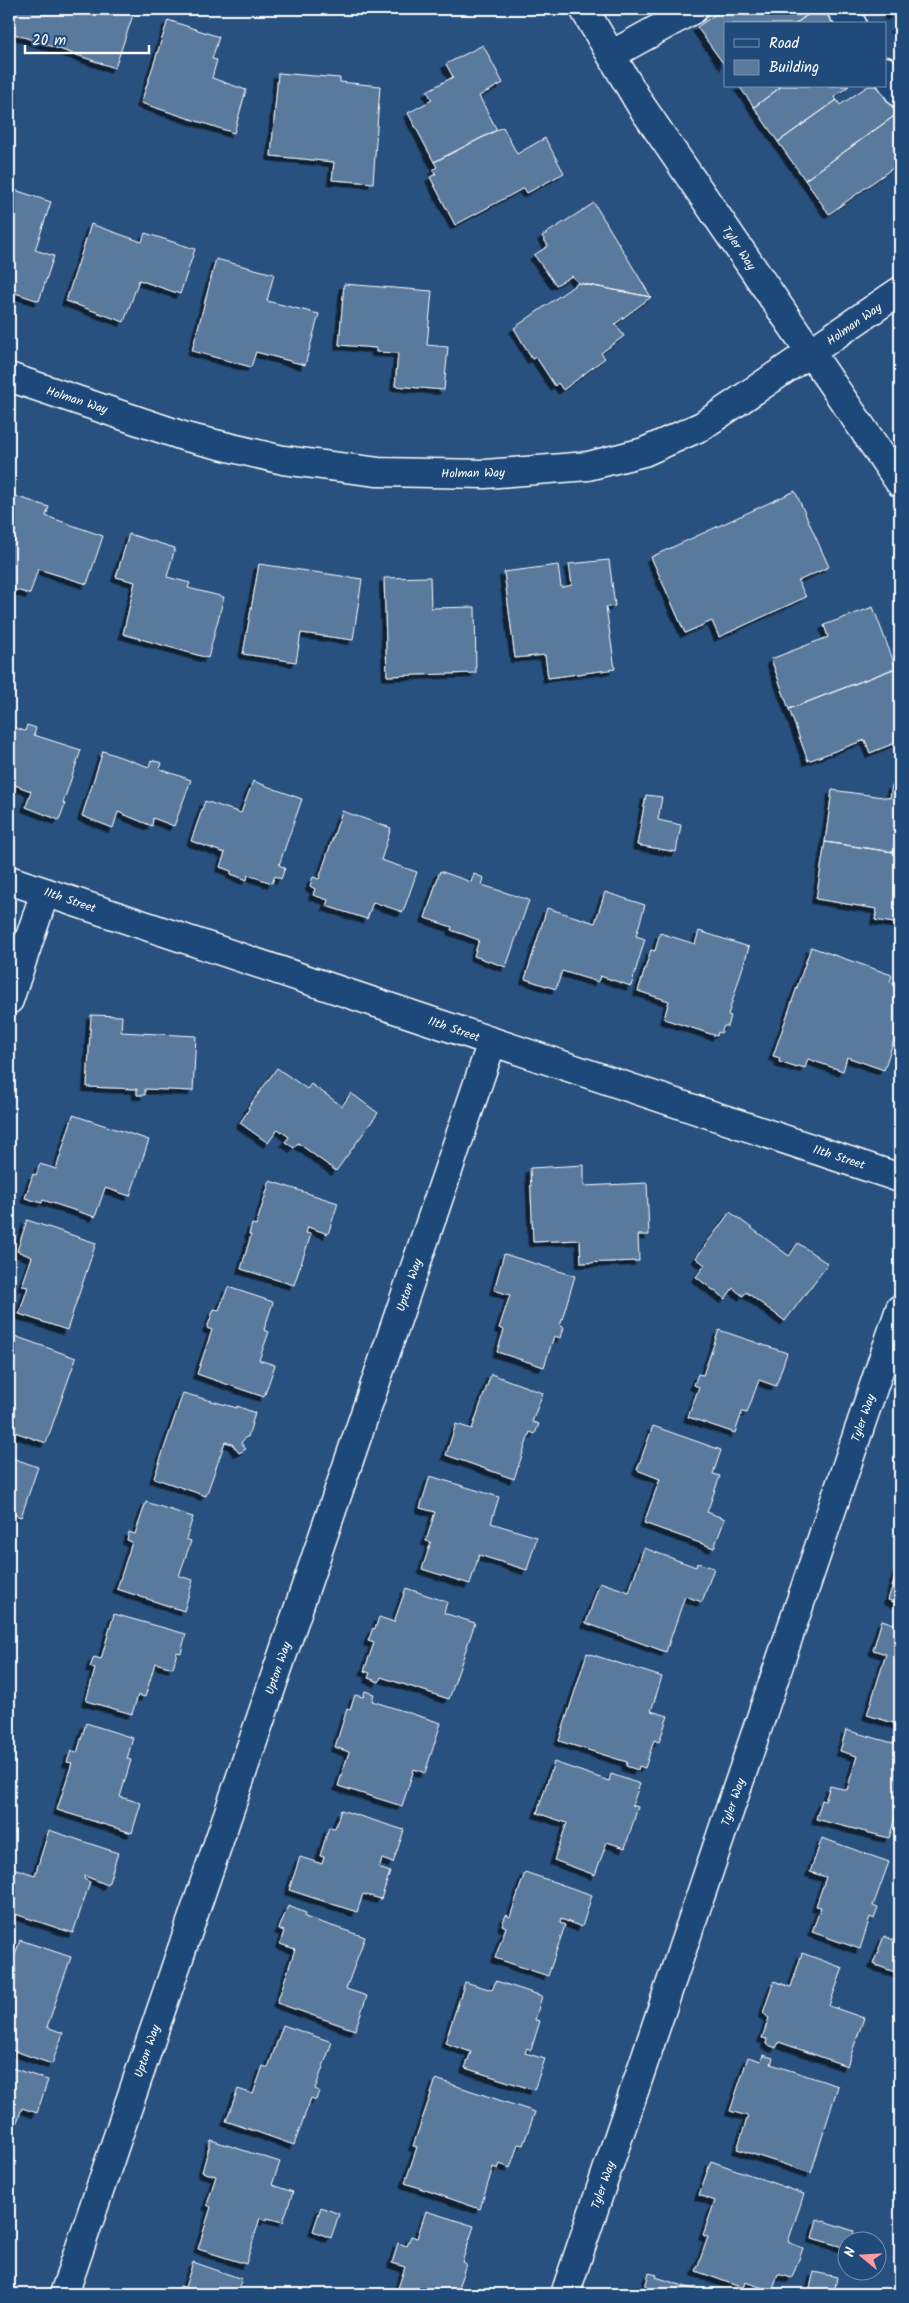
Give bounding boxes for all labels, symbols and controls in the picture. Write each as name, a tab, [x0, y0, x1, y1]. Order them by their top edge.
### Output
scale bar	[25, 22, 149, 54]
legend	[724, 22, 886, 88]
text: 20 m	[32, 29, 66, 53]
text: Road	[769, 32, 800, 56]
text: Building	[769, 56, 819, 80]
street label: Tyler Way	[717, 222, 761, 275]
street label: Holman Way	[823, 298, 886, 350]
street label: Holman Way	[44, 382, 110, 419]
street label: Holman Way	[441, 463, 505, 484]
street label: 11th Street	[41, 883, 99, 918]
street label: 11th Street	[425, 1012, 483, 1047]
street label: 11th Street	[810, 1140, 868, 1175]
street label: Upton Way	[392, 1256, 428, 1314]
street label: Tyler Way	[846, 1391, 881, 1445]
street label: Upton Way	[261, 1639, 297, 1697]
street label: Tyler Way	[716, 1775, 751, 1829]
street label: Upton Way	[130, 2022, 166, 2080]
street label: Tyler Way	[586, 2158, 621, 2212]
north arrow	[836, 2230, 886, 2280]
text: N	[839, 2245, 862, 2260]

